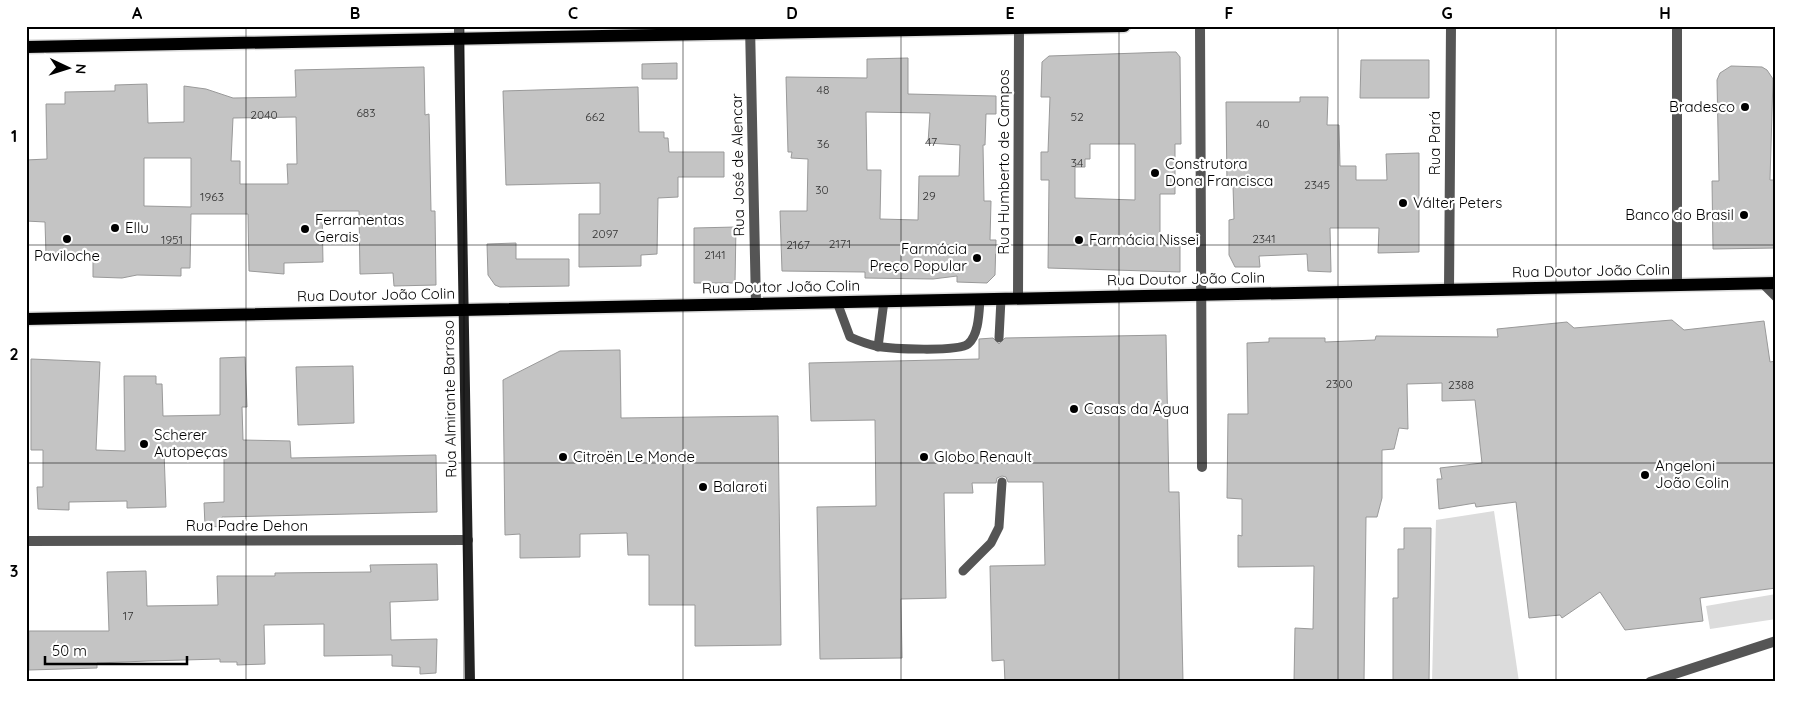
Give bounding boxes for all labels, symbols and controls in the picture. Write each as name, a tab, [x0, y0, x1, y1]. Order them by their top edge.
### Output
text: A	[132, 3, 143, 23]
text: B	[350, 3, 360, 23]
text: C	[568, 3, 578, 23]
text: D	[786, 3, 798, 23]
text: E	[1005, 3, 1015, 23]
text: F	[1225, 3, 1234, 23]
text: G	[1441, 3, 1453, 23]
text: H	[1659, 3, 1671, 23]
north arrow	[42, 42, 92, 92]
text: N	[72, 63, 90, 75]
street label: Rua Humberto de Campos	[994, 69, 1013, 255]
house number: 48	[817, 82, 829, 97]
street label: Rua José de Alencar	[727, 93, 748, 237]
place label: Bradesco	[1669, 97, 1735, 116]
marker: Bradesco	[1739, 101, 1751, 113]
house number: 683	[356, 105, 376, 120]
house number: 2040	[250, 107, 278, 122]
house number: 662	[585, 109, 605, 124]
house number: 52	[1070, 109, 1084, 124]
street label: Rua Pará	[1425, 111, 1444, 175]
house number: 40	[1256, 116, 1270, 131]
text: 1	[11, 126, 17, 146]
house number: 47	[925, 134, 937, 149]
house number: 36	[817, 136, 830, 151]
place label: Construtora Dona Francisca	[1165, 154, 1273, 190]
house number: 34	[1071, 155, 1083, 170]
marker: Construtora Dona Francisca	[1149, 167, 1161, 179]
house number: 2345	[1304, 177, 1330, 192]
house number: 30	[815, 182, 829, 197]
house number: 29	[922, 188, 936, 203]
house number: 1963	[200, 189, 224, 204]
place label: Válter Peters	[1413, 193, 1502, 212]
marker: Válter Peters	[1397, 197, 1409, 209]
place label: Banco do Brasil	[1625, 205, 1734, 224]
marker: Banco do Brasil	[1738, 209, 1750, 221]
place label: Ferramentas Gerais	[315, 210, 404, 246]
place label: Ellu	[125, 218, 149, 237]
marker: Ellu	[109, 222, 121, 234]
marker: Ferramentas Gerais	[299, 223, 311, 235]
house number: 2097	[592, 226, 618, 241]
place label: Farmácia Nissei	[1089, 230, 1199, 249]
house number: 2341	[1252, 231, 1276, 246]
house number: 1951	[161, 232, 183, 247]
marker: Paviloche	[61, 233, 73, 245]
marker: Farmácia Nissei	[1073, 234, 1085, 246]
house number: 2171	[829, 236, 851, 251]
house number: 2167	[786, 237, 810, 252]
place label: Farmácia Preço Popular	[869, 239, 967, 275]
place label: Paviloche	[34, 246, 100, 265]
house number: 2141	[704, 247, 726, 262]
marker: Farmácia Preço Popular	[971, 252, 983, 264]
street label: Rua Doutor João Colin	[1512, 260, 1670, 281]
street label: Rua Doutor João Colin	[1107, 268, 1265, 289]
street label: Rua Doutor João Colin	[702, 276, 860, 297]
street label: Rua Doutor João Colin	[297, 284, 455, 305]
street label: Rua Almirante Barroso	[439, 320, 460, 478]
text: 2	[9, 344, 19, 364]
house number: 2300	[1325, 376, 1353, 391]
house number: 2388	[1448, 377, 1474, 392]
place label: Casas da Água	[1084, 399, 1189, 418]
marker: Casas da Água	[1068, 403, 1080, 415]
place label: Scherer Autopeças	[154, 425, 228, 461]
marker: Scherer Autopeças	[138, 438, 150, 450]
place label: Citroën Le Monde	[573, 447, 695, 466]
place label: Globo Renault	[934, 447, 1032, 466]
marker: Citroën Le Monde	[557, 451, 569, 463]
marker: Globo Renault	[918, 451, 930, 463]
place label: Angeloni João Colin	[1655, 456, 1729, 492]
marker: Angeloni João Colin	[1639, 469, 1651, 481]
place label: Balaroti	[713, 477, 767, 496]
marker: Balaroti	[697, 481, 709, 493]
street label: Rua Padre Dehon	[186, 516, 308, 535]
text: 3	[10, 561, 18, 581]
house number: 17	[123, 608, 133, 623]
scale bar	[45, 633, 188, 665]
text: 50 m	[52, 641, 87, 660]

